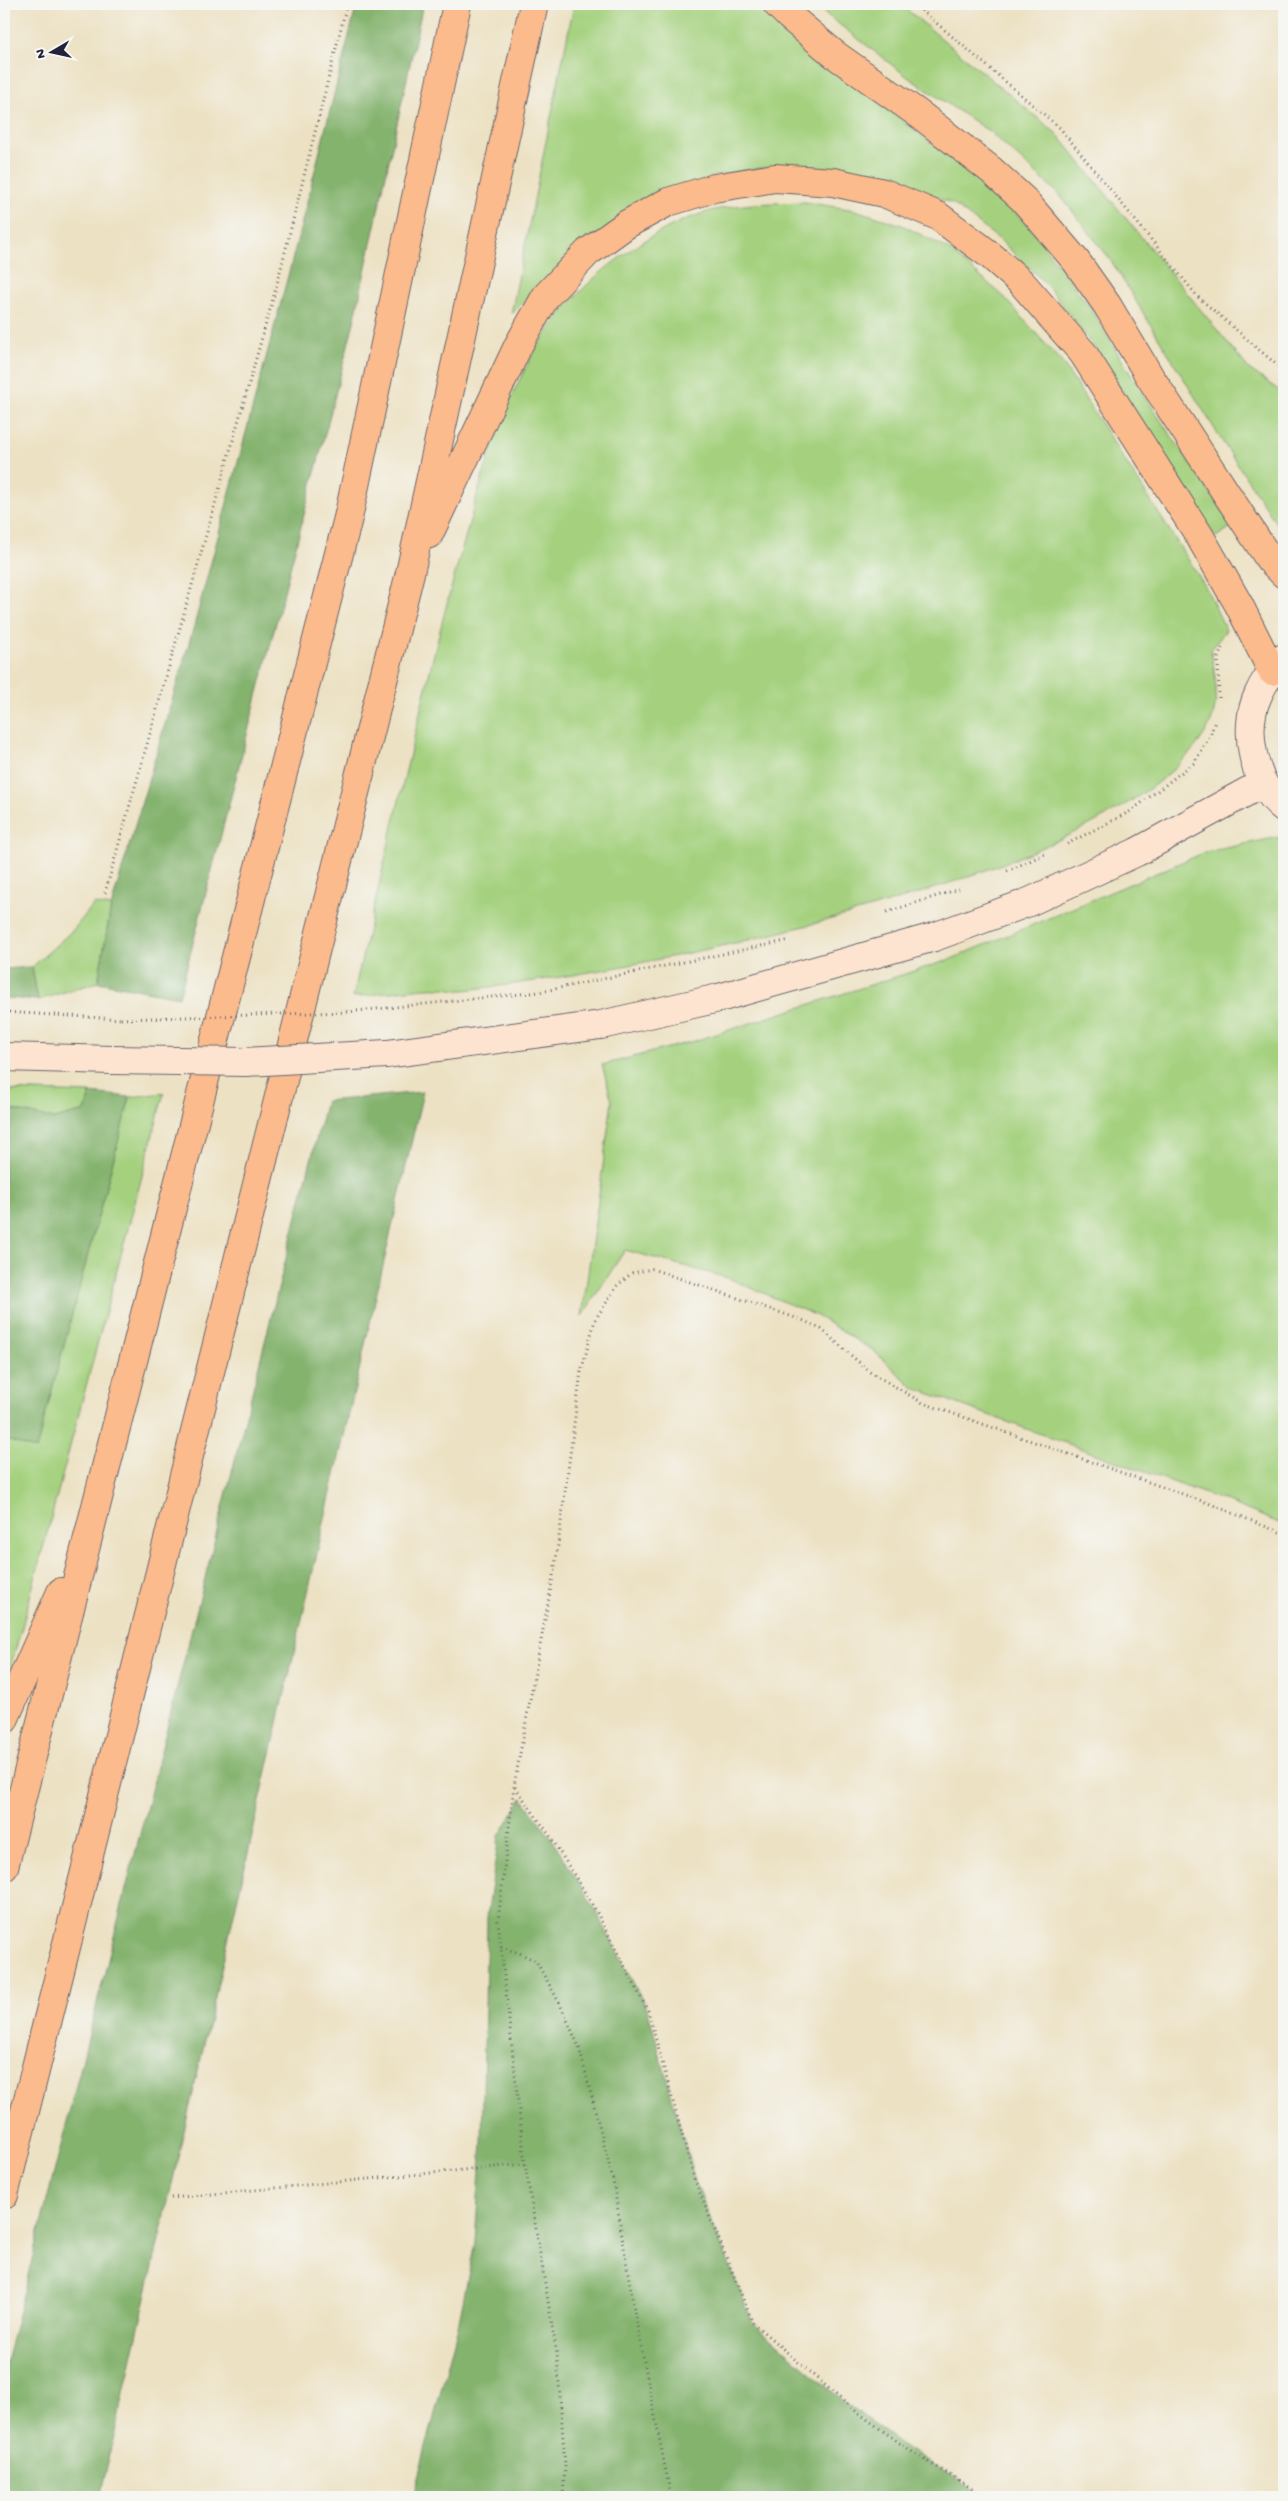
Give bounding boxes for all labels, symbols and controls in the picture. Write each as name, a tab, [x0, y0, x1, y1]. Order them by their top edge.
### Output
north arrow	[28, 28, 78, 78]
text: N	[33, 48, 51, 59]

